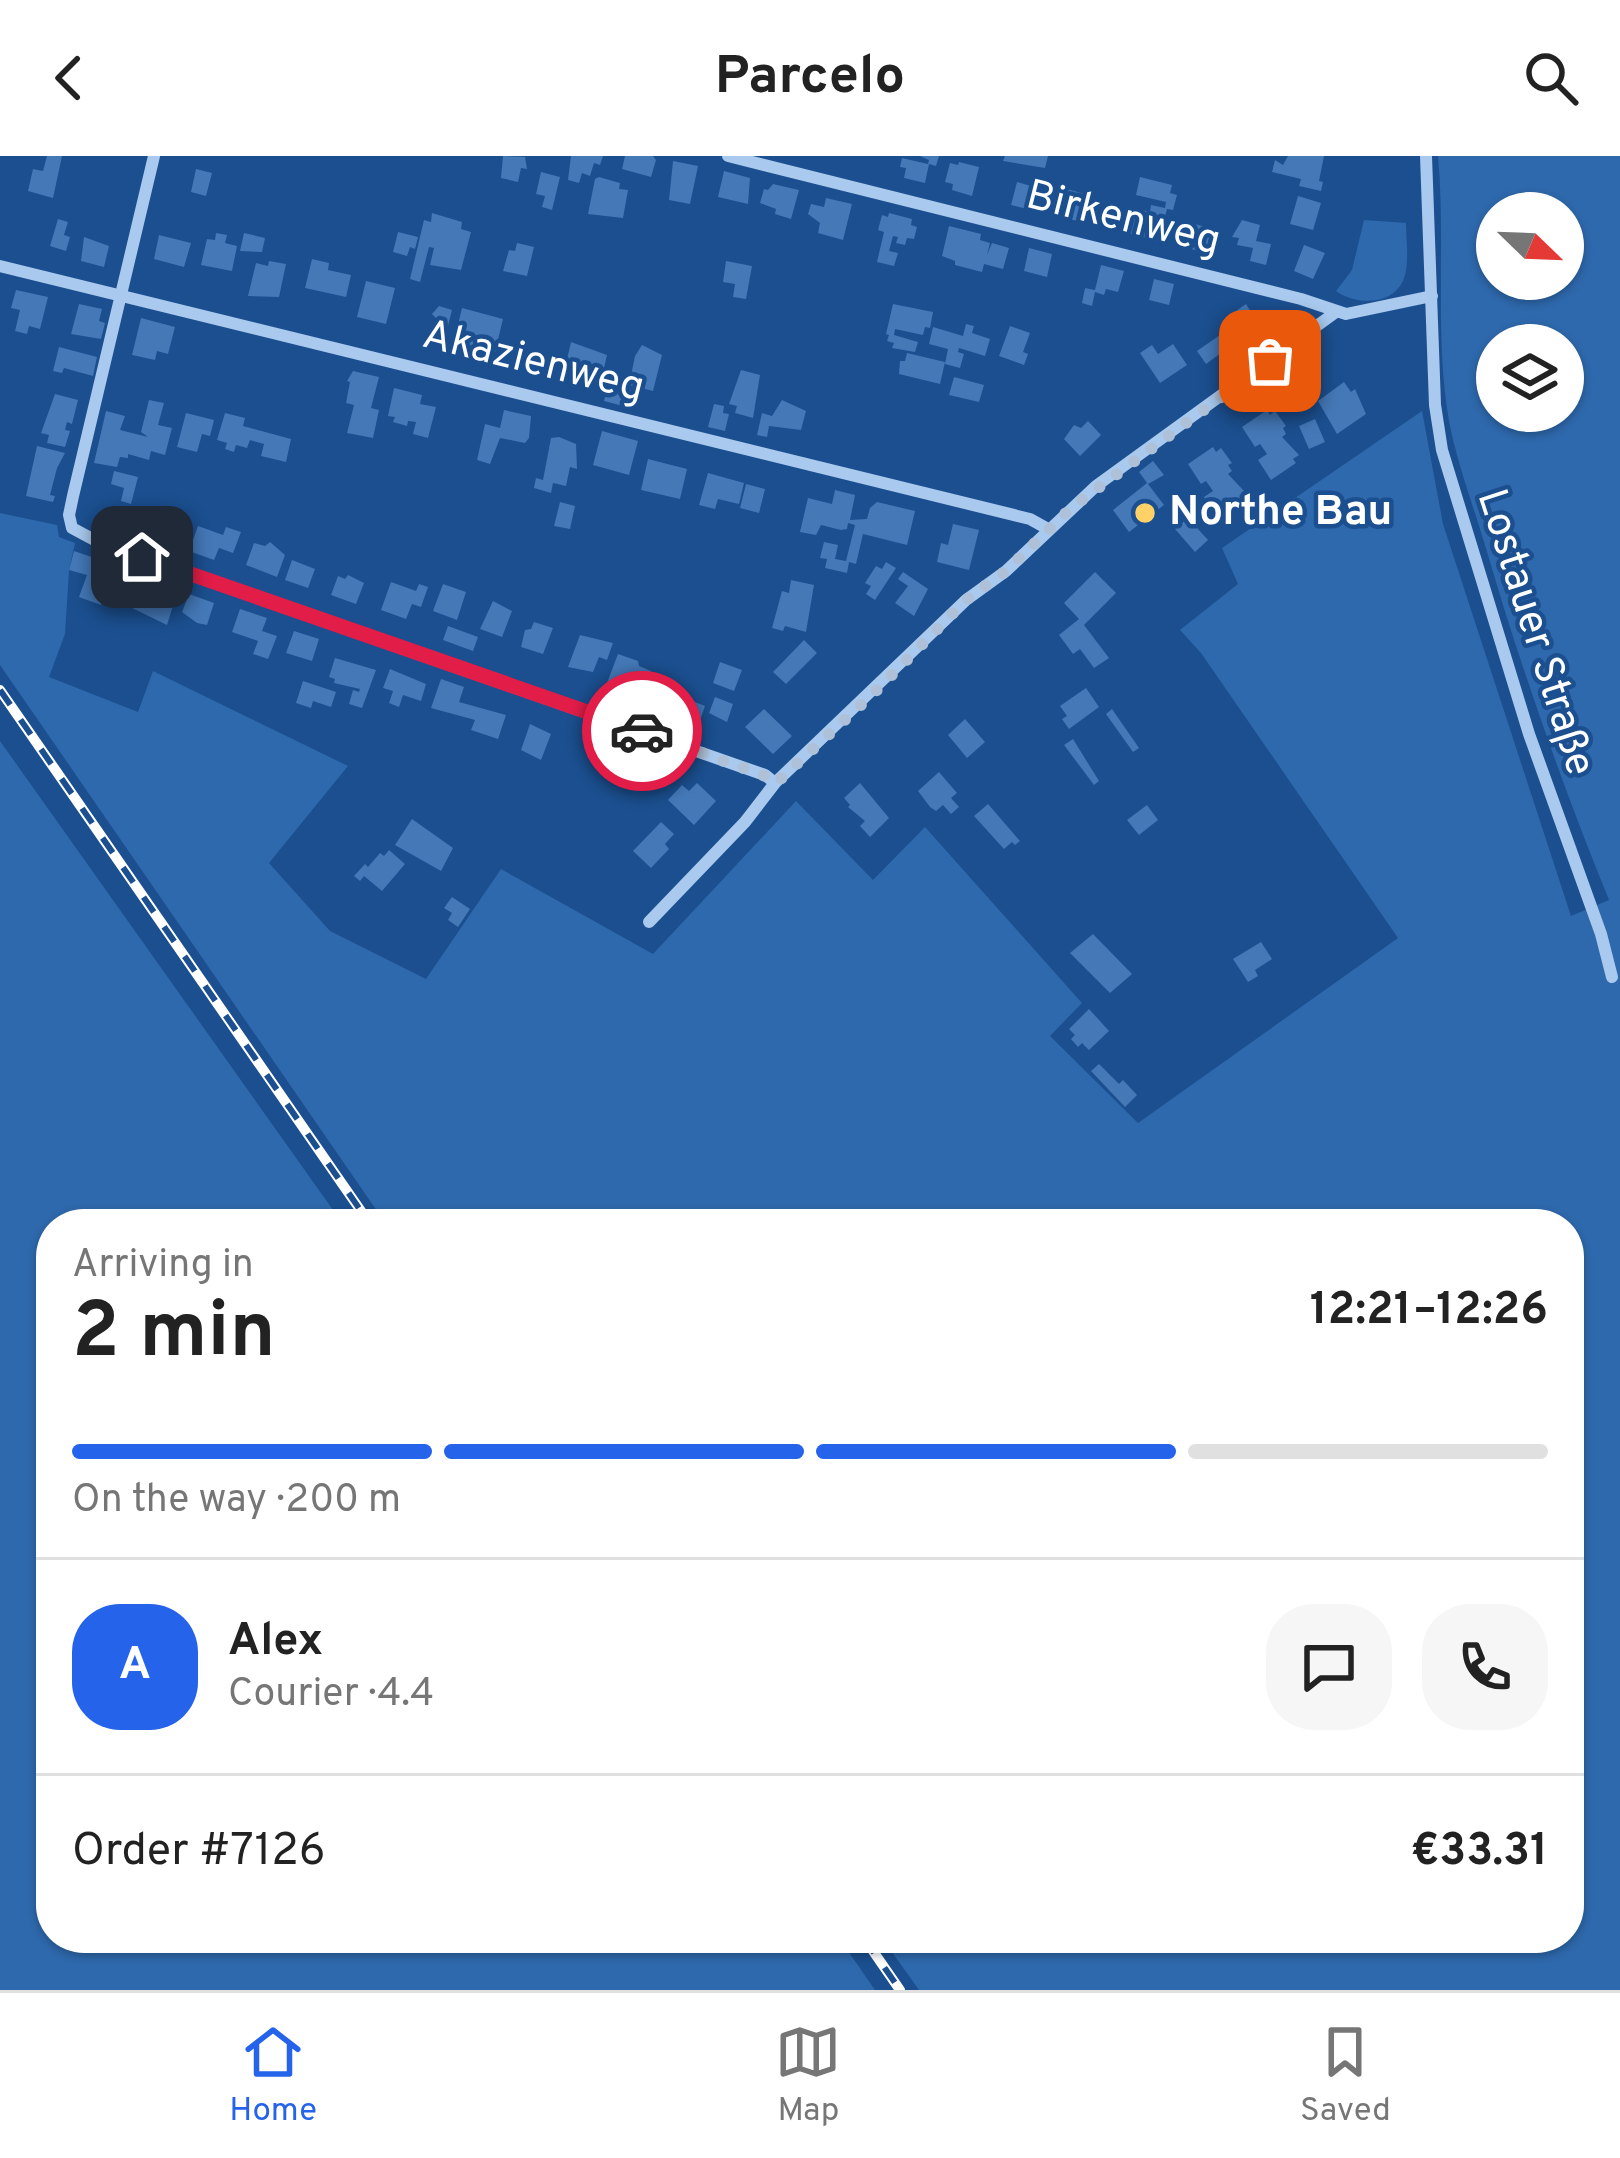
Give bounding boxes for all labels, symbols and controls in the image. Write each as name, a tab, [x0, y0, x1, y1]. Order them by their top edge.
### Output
text: Parcelo	[715, 44, 905, 113]
icon: back	[36, 45, 102, 111]
icon: search	[1518, 45, 1584, 111]
street label: Birkenweg	[1020, 170, 1226, 270]
north arrow	[1476, 192, 1584, 300]
map controls	[1476, 192, 1584, 432]
street label: Akazienweg	[417, 310, 649, 416]
pin	[1219, 310, 1321, 412]
button: layers	[1476, 324, 1584, 432]
icon: bag	[1237, 328, 1303, 394]
street label: Lostauer Straße	[1463, 483, 1605, 783]
place label: Northe Bau	[1169, 487, 1392, 540]
marker: Northe Bau	[1132, 500, 1158, 526]
pin	[91, 506, 193, 608]
icon: home	[109, 524, 175, 590]
courier	[582, 671, 702, 791]
icon: car	[609, 698, 675, 764]
text: Arriving in	[72, 1242, 254, 1291]
text: 12:21–12:26	[1310, 1283, 1548, 1340]
text: 2 min	[72, 1286, 276, 1385]
text: On the way · 200 m	[72, 1477, 401, 1526]
button: chat	[1266, 1604, 1392, 1730]
button: phone	[1422, 1604, 1548, 1730]
text: Alex	[228, 1614, 323, 1671]
text: A	[119, 1638, 151, 1695]
text: Courier · 4.4	[228, 1671, 434, 1720]
text: Order #7126	[72, 1824, 326, 1881]
text: €33.31	[1411, 1824, 1548, 1881]
tab: Home	[229, 2019, 317, 2133]
tab: Map	[775, 2019, 841, 2133]
tab: Saved	[1300, 2019, 1391, 2133]

